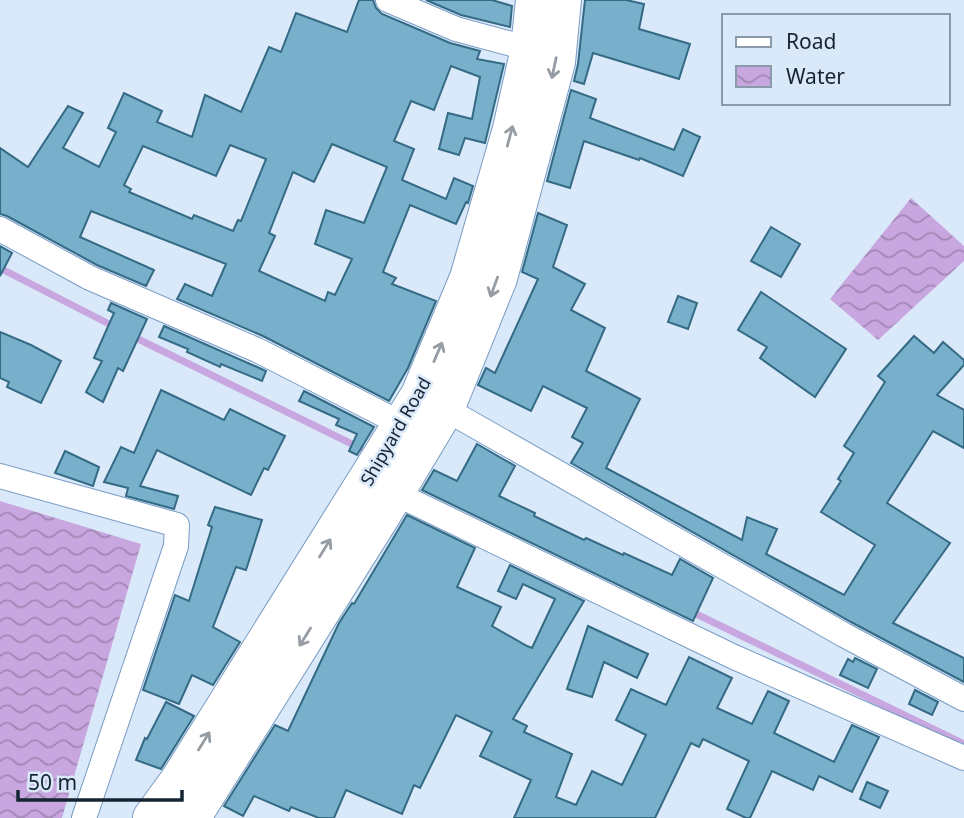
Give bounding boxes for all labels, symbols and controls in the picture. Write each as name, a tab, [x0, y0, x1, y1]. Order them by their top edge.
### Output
legend	[722, 14, 950, 105]
text: Road	[786, 27, 836, 55]
one-way arrow	[547, 56, 560, 79]
text: Water	[786, 62, 845, 90]
one-way arrow	[504, 125, 517, 148]
one-way arrow	[487, 276, 499, 297]
one-way arrow	[433, 341, 446, 363]
street label: Shipyard Road	[354, 372, 436, 490]
one-way arrow	[319, 539, 333, 559]
one-way arrow	[298, 627, 313, 646]
one-way arrow	[196, 732, 211, 751]
scale bar	[18, 758, 182, 802]
text: 50 m	[28, 768, 77, 796]

